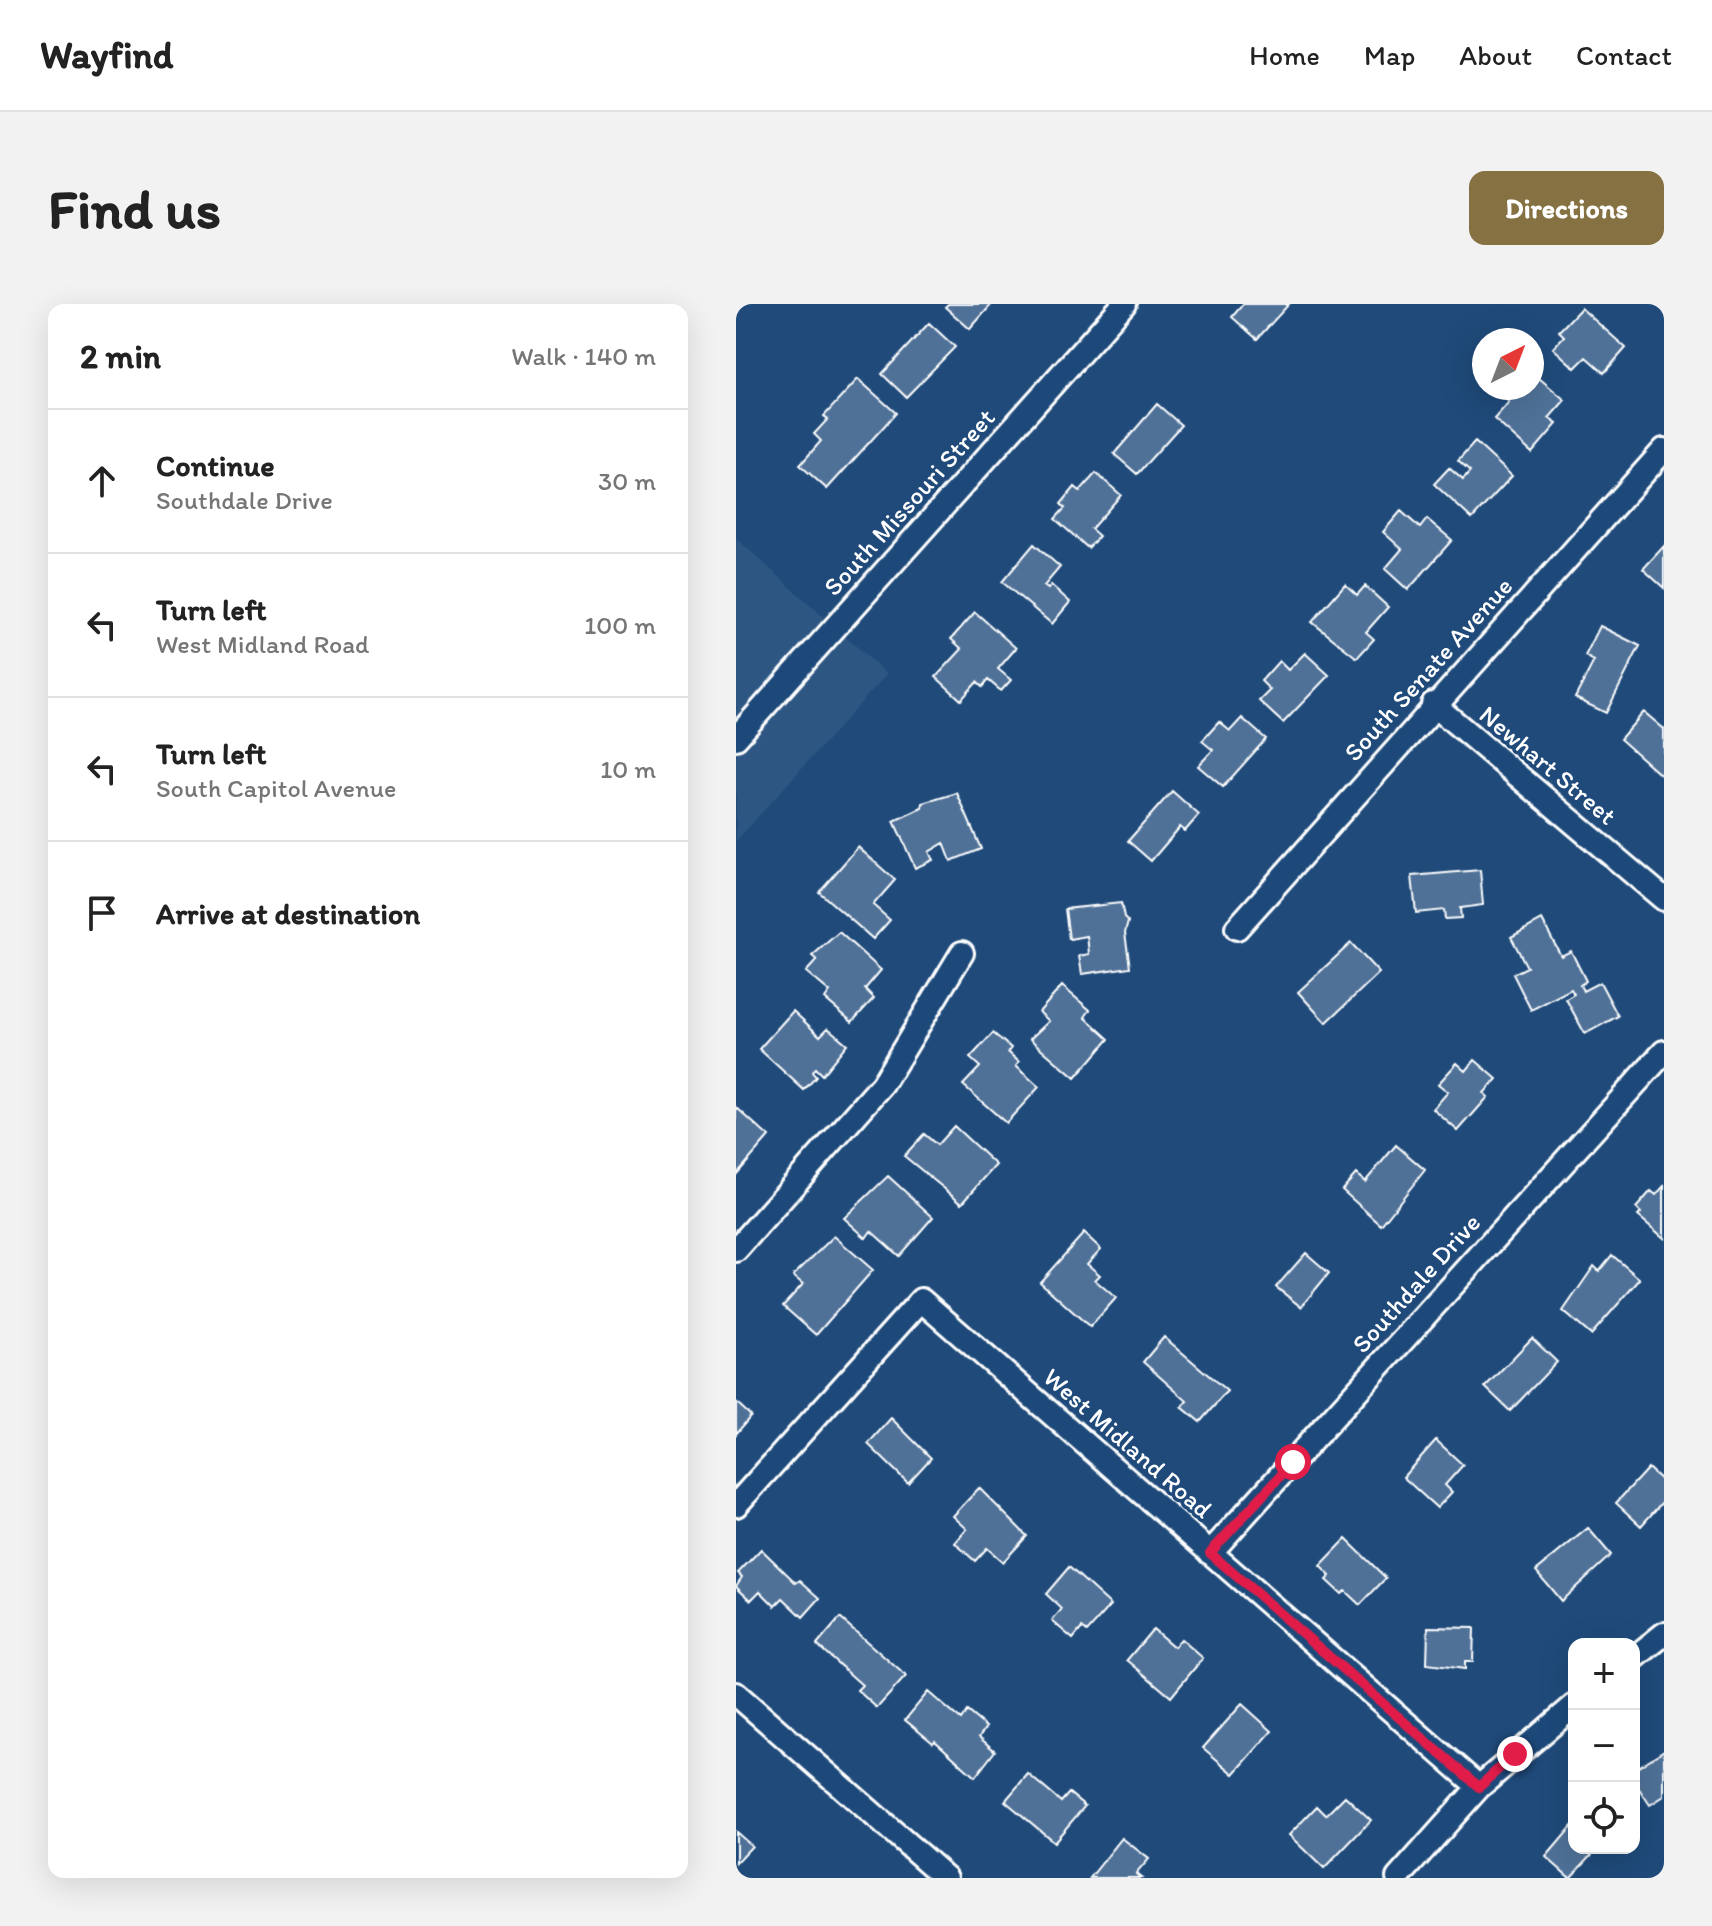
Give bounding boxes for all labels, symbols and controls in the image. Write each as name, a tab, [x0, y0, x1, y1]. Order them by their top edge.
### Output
text: Wayfind	[40, 32, 173, 78]
text: Home	[1249, 38, 1320, 72]
text: Map	[1364, 38, 1415, 72]
text: About	[1459, 38, 1532, 72]
text: Contact	[1576, 38, 1672, 72]
button: Directions	[1469, 171, 1664, 245]
text: Find us	[48, 175, 221, 242]
north arrow	[1472, 328, 1544, 400]
text: 2 min	[80, 336, 161, 377]
text: Walk · 140 m	[511, 340, 656, 372]
street label: South Missouri Street	[817, 402, 1002, 602]
text: Continue	[156, 447, 275, 484]
icon: ahead	[80, 459, 124, 503]
text: 30 m	[598, 465, 656, 497]
text: Southdale Drive	[156, 484, 333, 516]
street label: South Senate Avenue	[1337, 570, 1519, 768]
text: Turn left	[156, 591, 267, 628]
icon: left	[80, 603, 124, 647]
text: 100 m	[584, 609, 656, 641]
text: West Midland Road	[156, 628, 369, 660]
street label: Newhart Street	[1473, 698, 1623, 832]
text: Turn left	[156, 735, 267, 772]
icon: left	[80, 747, 124, 791]
text: 10 m	[600, 753, 656, 785]
text: South Capitol Avenue	[156, 772, 396, 804]
icon: arrive	[80, 891, 124, 935]
text: Arrive at destination	[156, 895, 420, 932]
street label: Southdale Drive	[1345, 1207, 1487, 1359]
street label: West Midland Road	[1037, 1361, 1220, 1525]
route start	[1275, 1444, 1311, 1480]
map controls	[1568, 1638, 1640, 1854]
button: +	[1568, 1638, 1640, 1710]
button: −	[1568, 1710, 1640, 1782]
route end	[1497, 1736, 1533, 1772]
button: locate	[1568, 1782, 1640, 1854]

